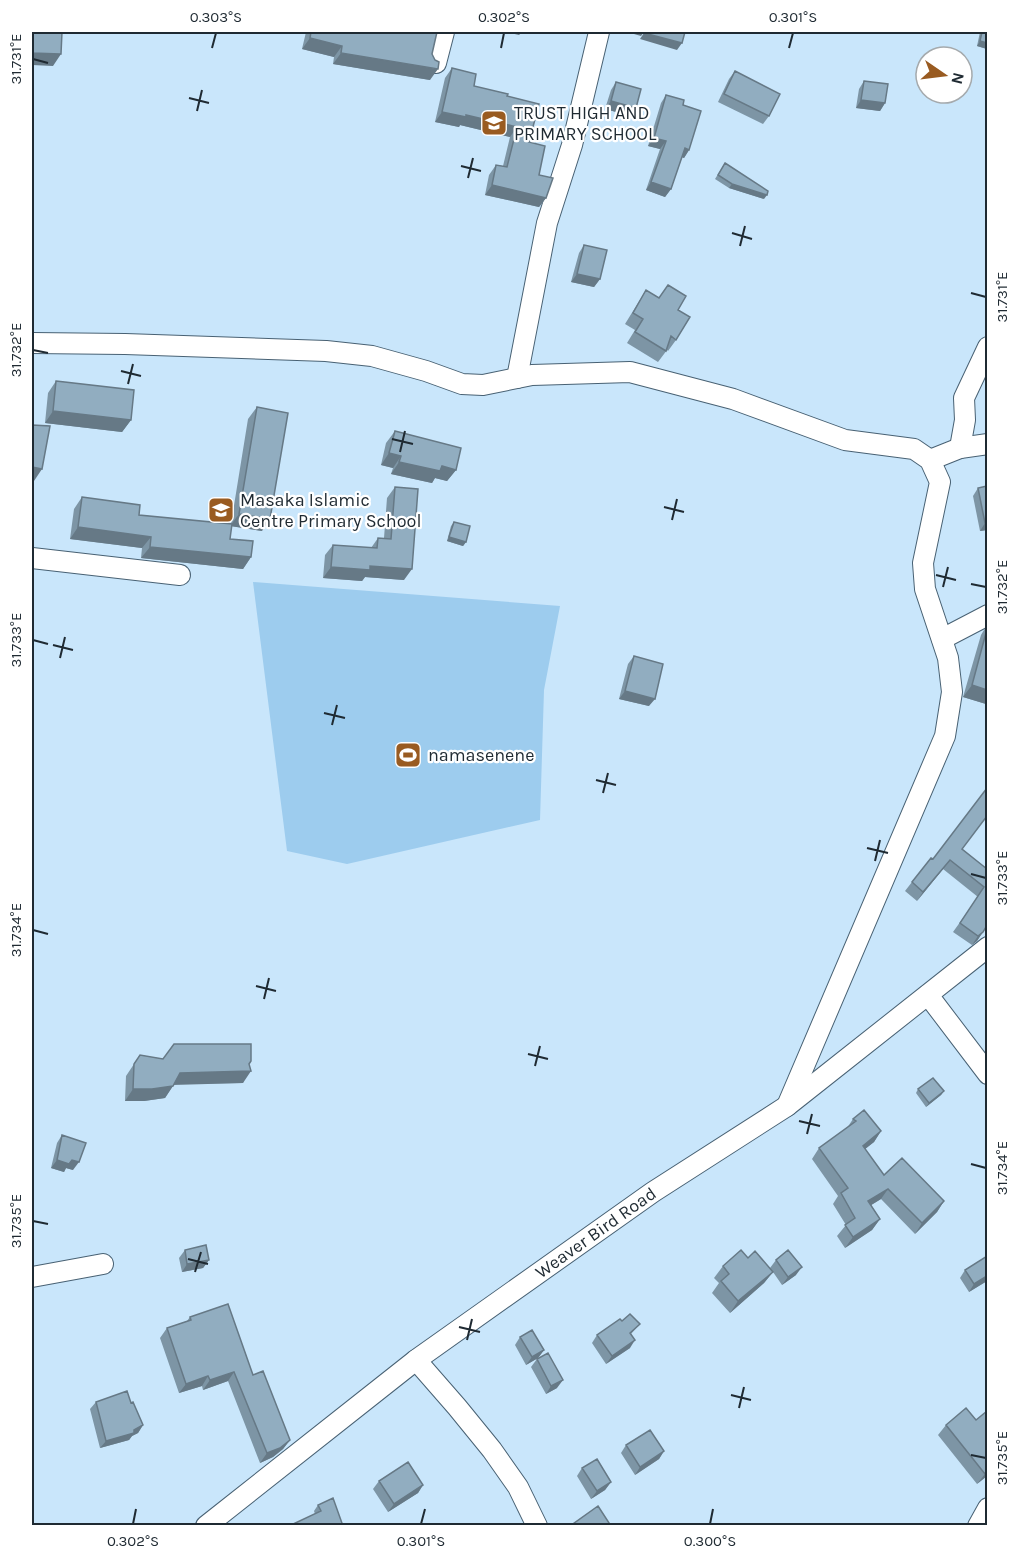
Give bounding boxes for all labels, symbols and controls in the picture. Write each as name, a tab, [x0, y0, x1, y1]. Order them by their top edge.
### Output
text: 0.303°S	[190, 8, 242, 26]
text: 0.302°S	[478, 8, 530, 26]
text: 0.301°S	[769, 8, 817, 26]
text: 31.731°E	[7, 34, 25, 84]
north arrow	[914, 45, 974, 105]
text: N	[947, 71, 969, 86]
place label: TRUST HIGH AND PRIMARY SCHOOL	[514, 102, 657, 145]
school or university icon: TRUST HIGH AND PRIMARY SCHOOL	[479, 108, 509, 138]
text: 31.731°E	[993, 272, 1011, 322]
text: 31.732°E	[7, 323, 25, 377]
place label: Masaka Islamic Centre Primary School	[240, 489, 421, 532]
school or university icon: Masaka Islamic Centre Primary School	[206, 495, 236, 525]
text: 31.732°E	[993, 560, 1011, 614]
text: 31.733°E	[7, 613, 25, 667]
sports icon: namasenene	[393, 740, 423, 770]
place label: namasenene	[428, 744, 534, 766]
text: 31.733°E	[993, 851, 1011, 905]
text: 31.734°E	[7, 903, 25, 957]
text: 31.734°E	[993, 1141, 1011, 1195]
street label: Weaver Bird Road	[531, 1182, 661, 1283]
text: 31.735°E	[7, 1194, 25, 1248]
text: 31.735°E	[993, 1431, 1011, 1485]
text: 0.302°S	[107, 1532, 159, 1550]
text: 0.301°S	[397, 1532, 445, 1550]
text: 0.300°S	[684, 1532, 736, 1550]

